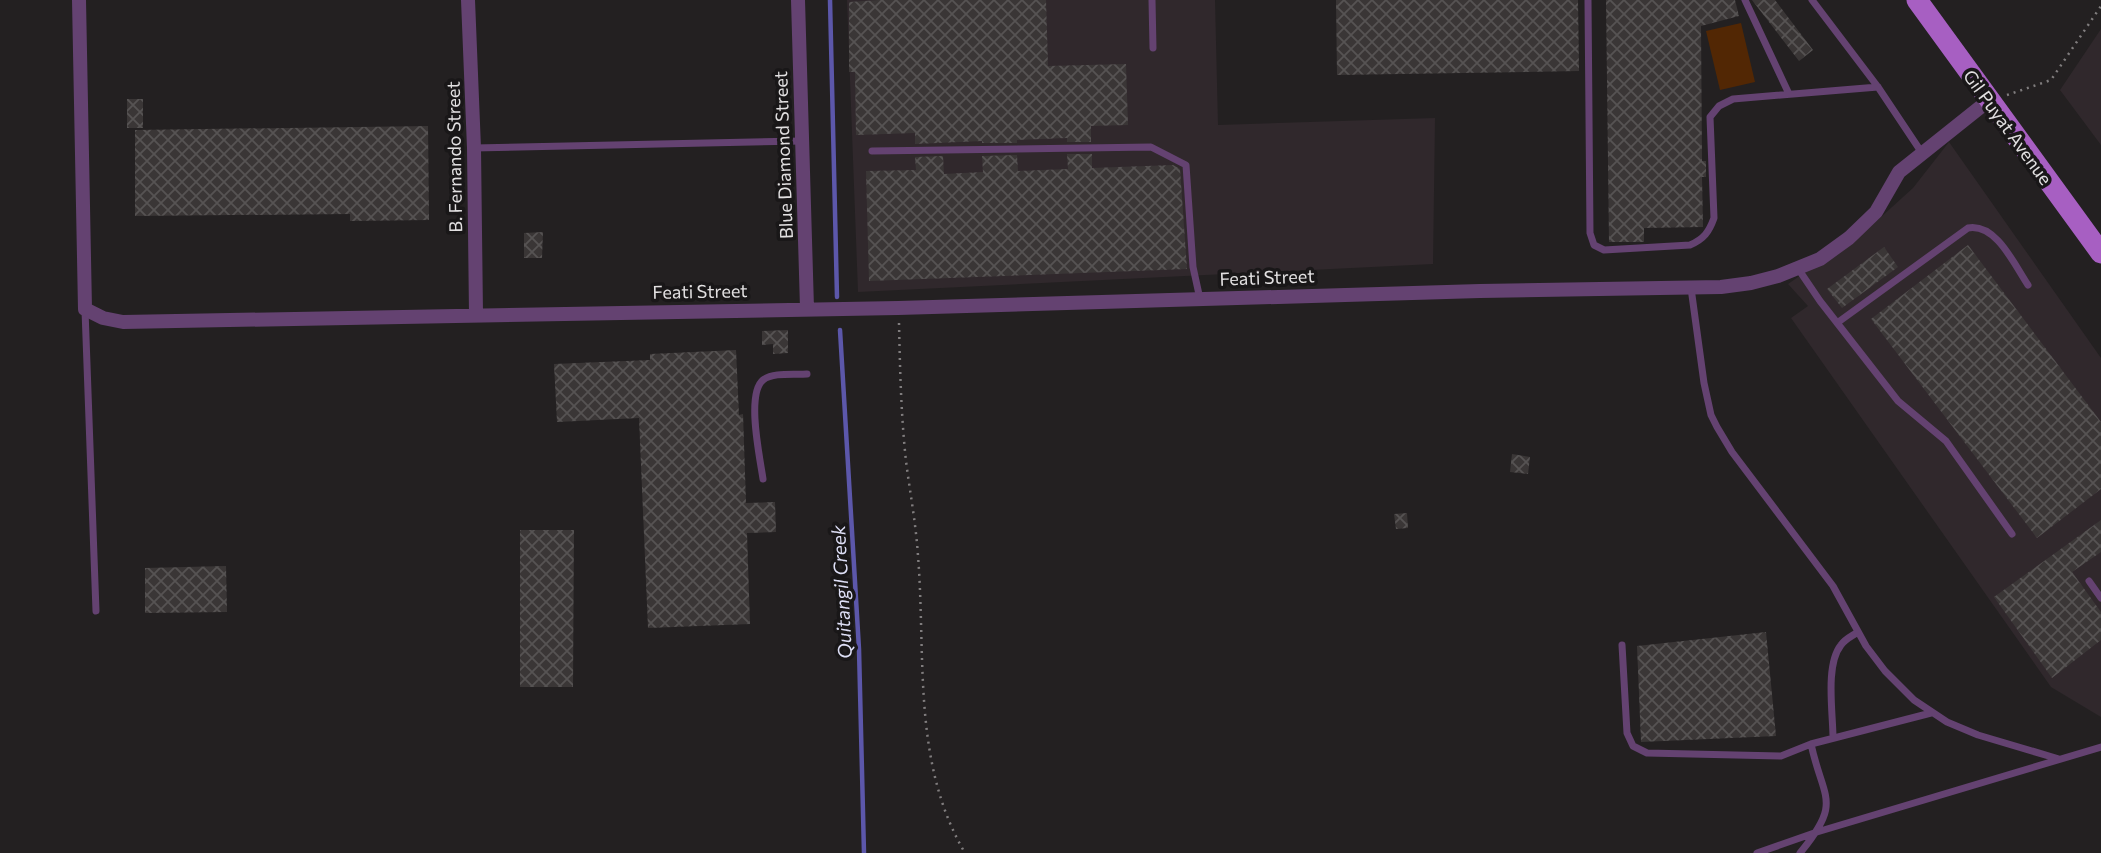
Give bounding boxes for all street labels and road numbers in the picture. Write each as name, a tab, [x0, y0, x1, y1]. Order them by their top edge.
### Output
street label: Gil Puyat Avenue	[1959, 65, 2057, 189]
street label: Blue Diamond Street	[769, 71, 797, 239]
street label: B. Fernando Street	[442, 81, 466, 233]
street label: Feati Street	[1219, 264, 1315, 290]
street label: Feati Street	[652, 279, 748, 303]

